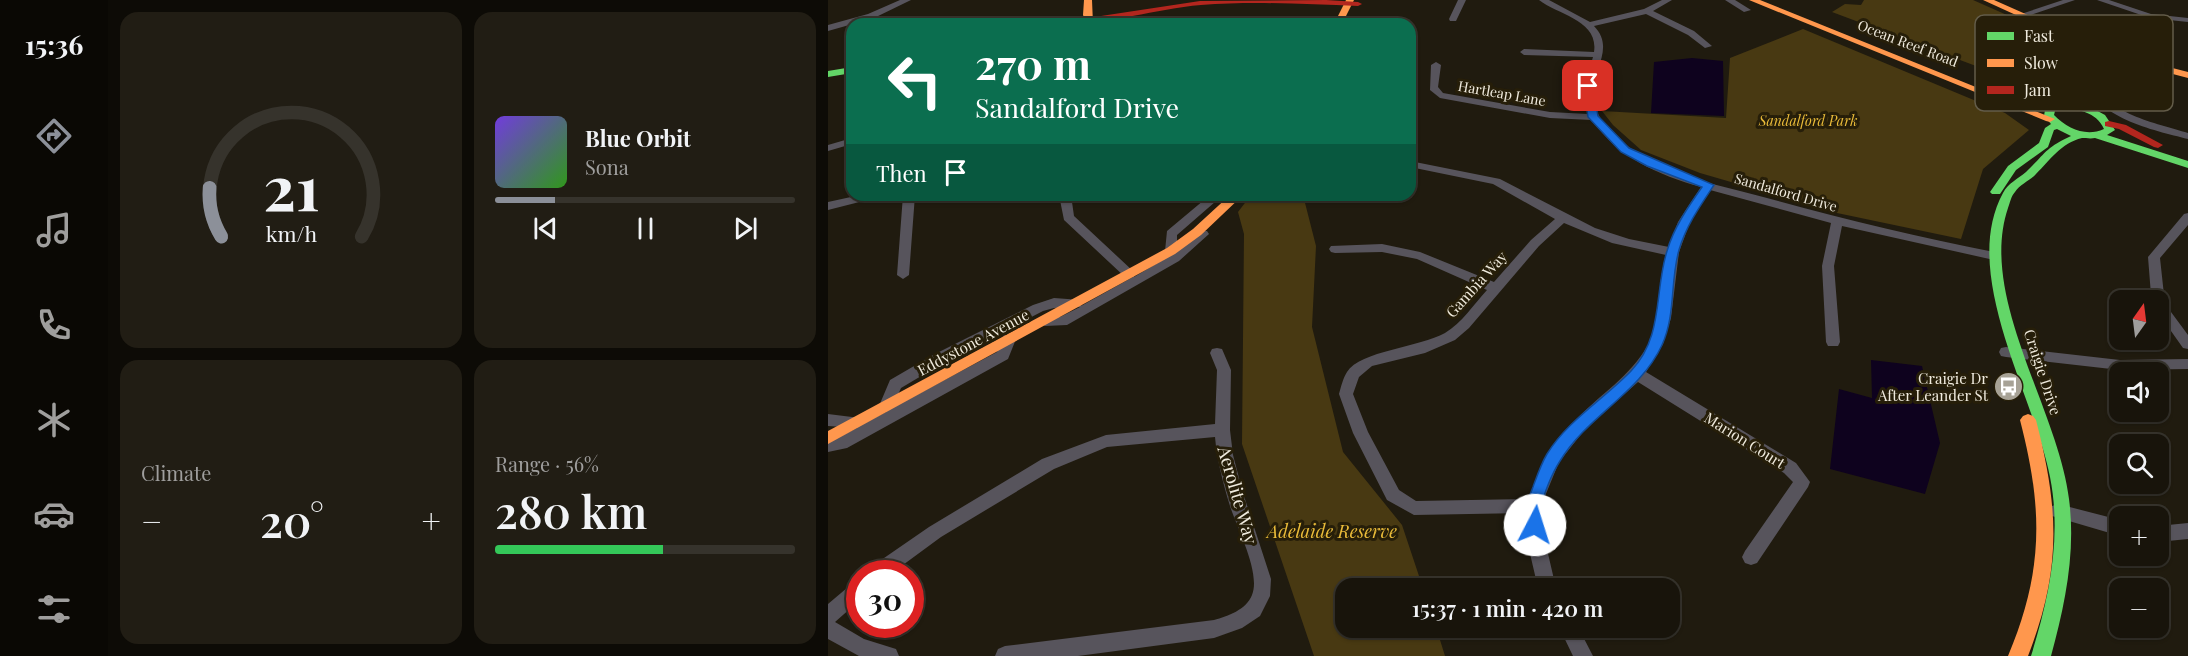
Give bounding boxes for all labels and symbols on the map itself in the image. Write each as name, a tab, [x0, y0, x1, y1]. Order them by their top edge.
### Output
street label: Ocean Reef Road	[1855, 15, 1961, 71]
legend	[1975, 15, 2173, 111]
text: Fast	[2024, 25, 2054, 46]
text: Slow	[2024, 52, 2059, 73]
pin	[1562, 60, 1613, 111]
street label: Hartleap Lane	[1457, 76, 1547, 110]
text: Jam	[2023, 79, 2051, 100]
park label: Sandalford Park	[1758, 111, 1857, 130]
street label: Sandalford Drive	[1732, 168, 1840, 216]
street label: Gambia Way	[1441, 246, 1511, 321]
north arrow	[2109, 290, 2169, 350]
street label: Eddystone Avenue	[914, 304, 1032, 380]
street label: Craigie Drive	[2020, 326, 2066, 418]
place label: Craigie Dr After Leander St	[1877, 368, 1989, 405]
bus stop icon: Craigie Dr After Leander St	[1993, 371, 2025, 403]
street label: Marion Court	[1701, 407, 1790, 473]
street label: Aerolite Way	[1212, 442, 1263, 547]
position arrow	[1503, 493, 1567, 557]
park label: Adelaide Reserve	[1265, 519, 1397, 543]
speed limit sign: 30	[846, 560, 924, 638]

